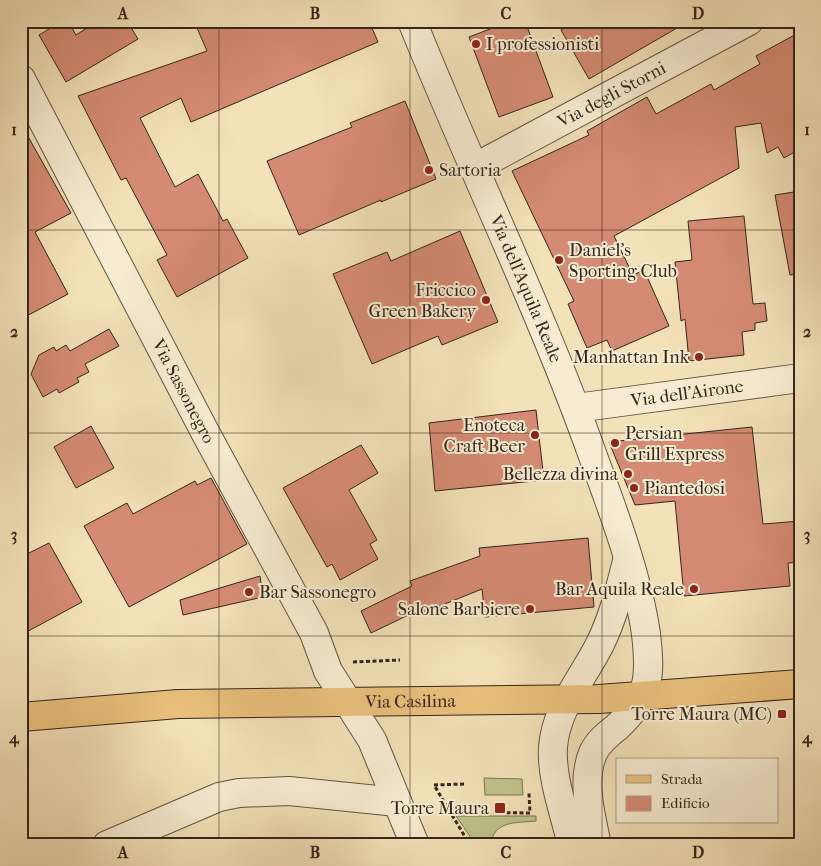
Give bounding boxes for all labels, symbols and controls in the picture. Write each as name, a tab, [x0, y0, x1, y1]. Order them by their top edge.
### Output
text: A	[117, 4, 129, 23]
text: B	[310, 4, 320, 23]
text: C	[501, 4, 512, 23]
text: D	[692, 4, 704, 23]
place label: I professionisti	[486, 34, 600, 55]
marker: I professionisti	[470, 38, 482, 50]
street label: Via degli Storni	[553, 57, 670, 132]
text: 1	[11, 120, 17, 139]
text: 1	[804, 120, 810, 139]
place label: Sartoria	[439, 160, 502, 181]
marker: Sartoria	[423, 164, 435, 176]
street label: Via dell'Aquila Reale	[485, 211, 567, 366]
place label: Daniel's Sporting Club	[569, 240, 677, 282]
marker: Daniel's Sporting Club	[553, 254, 565, 266]
place label: Friccico Green Bakery	[368, 280, 477, 322]
marker: Friccico Green Bakery	[480, 294, 492, 306]
text: 2	[10, 322, 18, 341]
text: 2	[803, 322, 811, 341]
street label: Via Sassonegro	[147, 334, 220, 447]
place label: Manhattan Ink	[573, 347, 690, 368]
marker: Manhattan Ink	[693, 351, 705, 363]
street label: Via dell'Airone	[628, 375, 745, 411]
place label: Enoteca Craft Beer	[444, 415, 526, 457]
place label: Persian Grill Express	[625, 423, 725, 465]
marker: Enoteca Craft Beer	[529, 429, 541, 441]
marker: Persian Grill Express	[609, 437, 621, 449]
place label: Bellezza divina	[503, 464, 619, 485]
marker: Bellezza divina	[622, 468, 634, 480]
place label: Piantedosi	[644, 478, 726, 499]
marker: Piantedosi	[628, 482, 640, 494]
text: 3	[11, 525, 17, 545]
text: 3	[804, 525, 810, 545]
place label: Bar Aquila Reale	[555, 579, 684, 600]
place label: Bar Sassonegro	[259, 582, 376, 603]
marker: Bar Aquila Reale	[688, 583, 700, 595]
marker: Bar Sassonegro	[243, 586, 255, 598]
place label: Salone Barbiere	[398, 599, 520, 620]
marker: Salone Barbiere	[524, 603, 536, 615]
street label: Via Casilina	[364, 690, 457, 712]
place label: Torre Maura (MC)	[631, 704, 772, 725]
marker: Torre Maura (MC)	[776, 708, 788, 720]
text: 4	[8, 728, 20, 748]
text: 4	[801, 728, 813, 748]
legend	[616, 758, 778, 824]
text: Strada	[661, 770, 704, 788]
text: Edificio	[661, 794, 710, 812]
place label: Torre Maura	[391, 798, 490, 819]
marker: Torre Maura	[493, 801, 507, 815]
text: A	[117, 843, 129, 862]
text: B	[310, 843, 320, 862]
text: C	[501, 843, 512, 862]
text: D	[692, 843, 704, 862]

